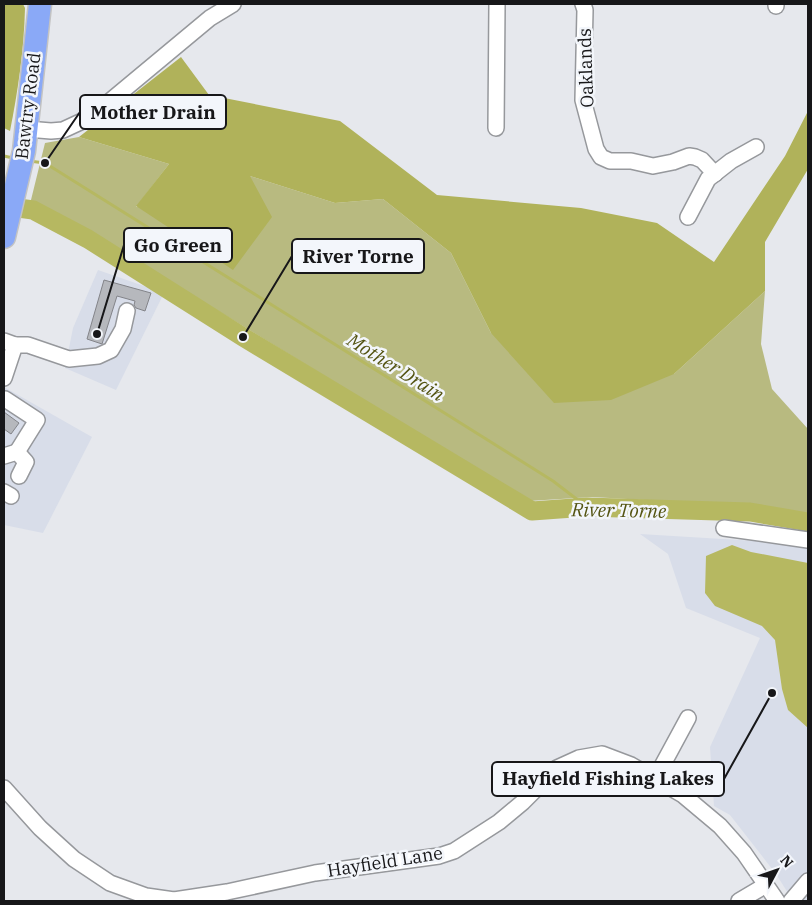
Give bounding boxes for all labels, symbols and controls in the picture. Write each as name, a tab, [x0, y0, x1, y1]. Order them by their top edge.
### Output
street label: Oaklands	[573, 28, 598, 108]
street label: Bawtry Road	[10, 51, 45, 161]
callout: Mother Drain	[80, 95, 226, 129]
text: Mother Drain	[90, 100, 216, 124]
callout: Go Green	[124, 228, 232, 262]
text: Go Green	[134, 233, 223, 257]
callout: River Torne	[292, 239, 424, 273]
text: River Torne	[302, 244, 414, 268]
water label: Mother Drain	[342, 327, 449, 406]
water label: River Torne	[570, 497, 667, 523]
callout: Hayfield Fishing Lakes	[492, 762, 724, 796]
text: Hayfield Fishing Lakes	[502, 766, 714, 790]
street label: Hayfield Lane	[325, 841, 444, 882]
north arrow	[752, 845, 802, 895]
text: N	[776, 851, 797, 872]

